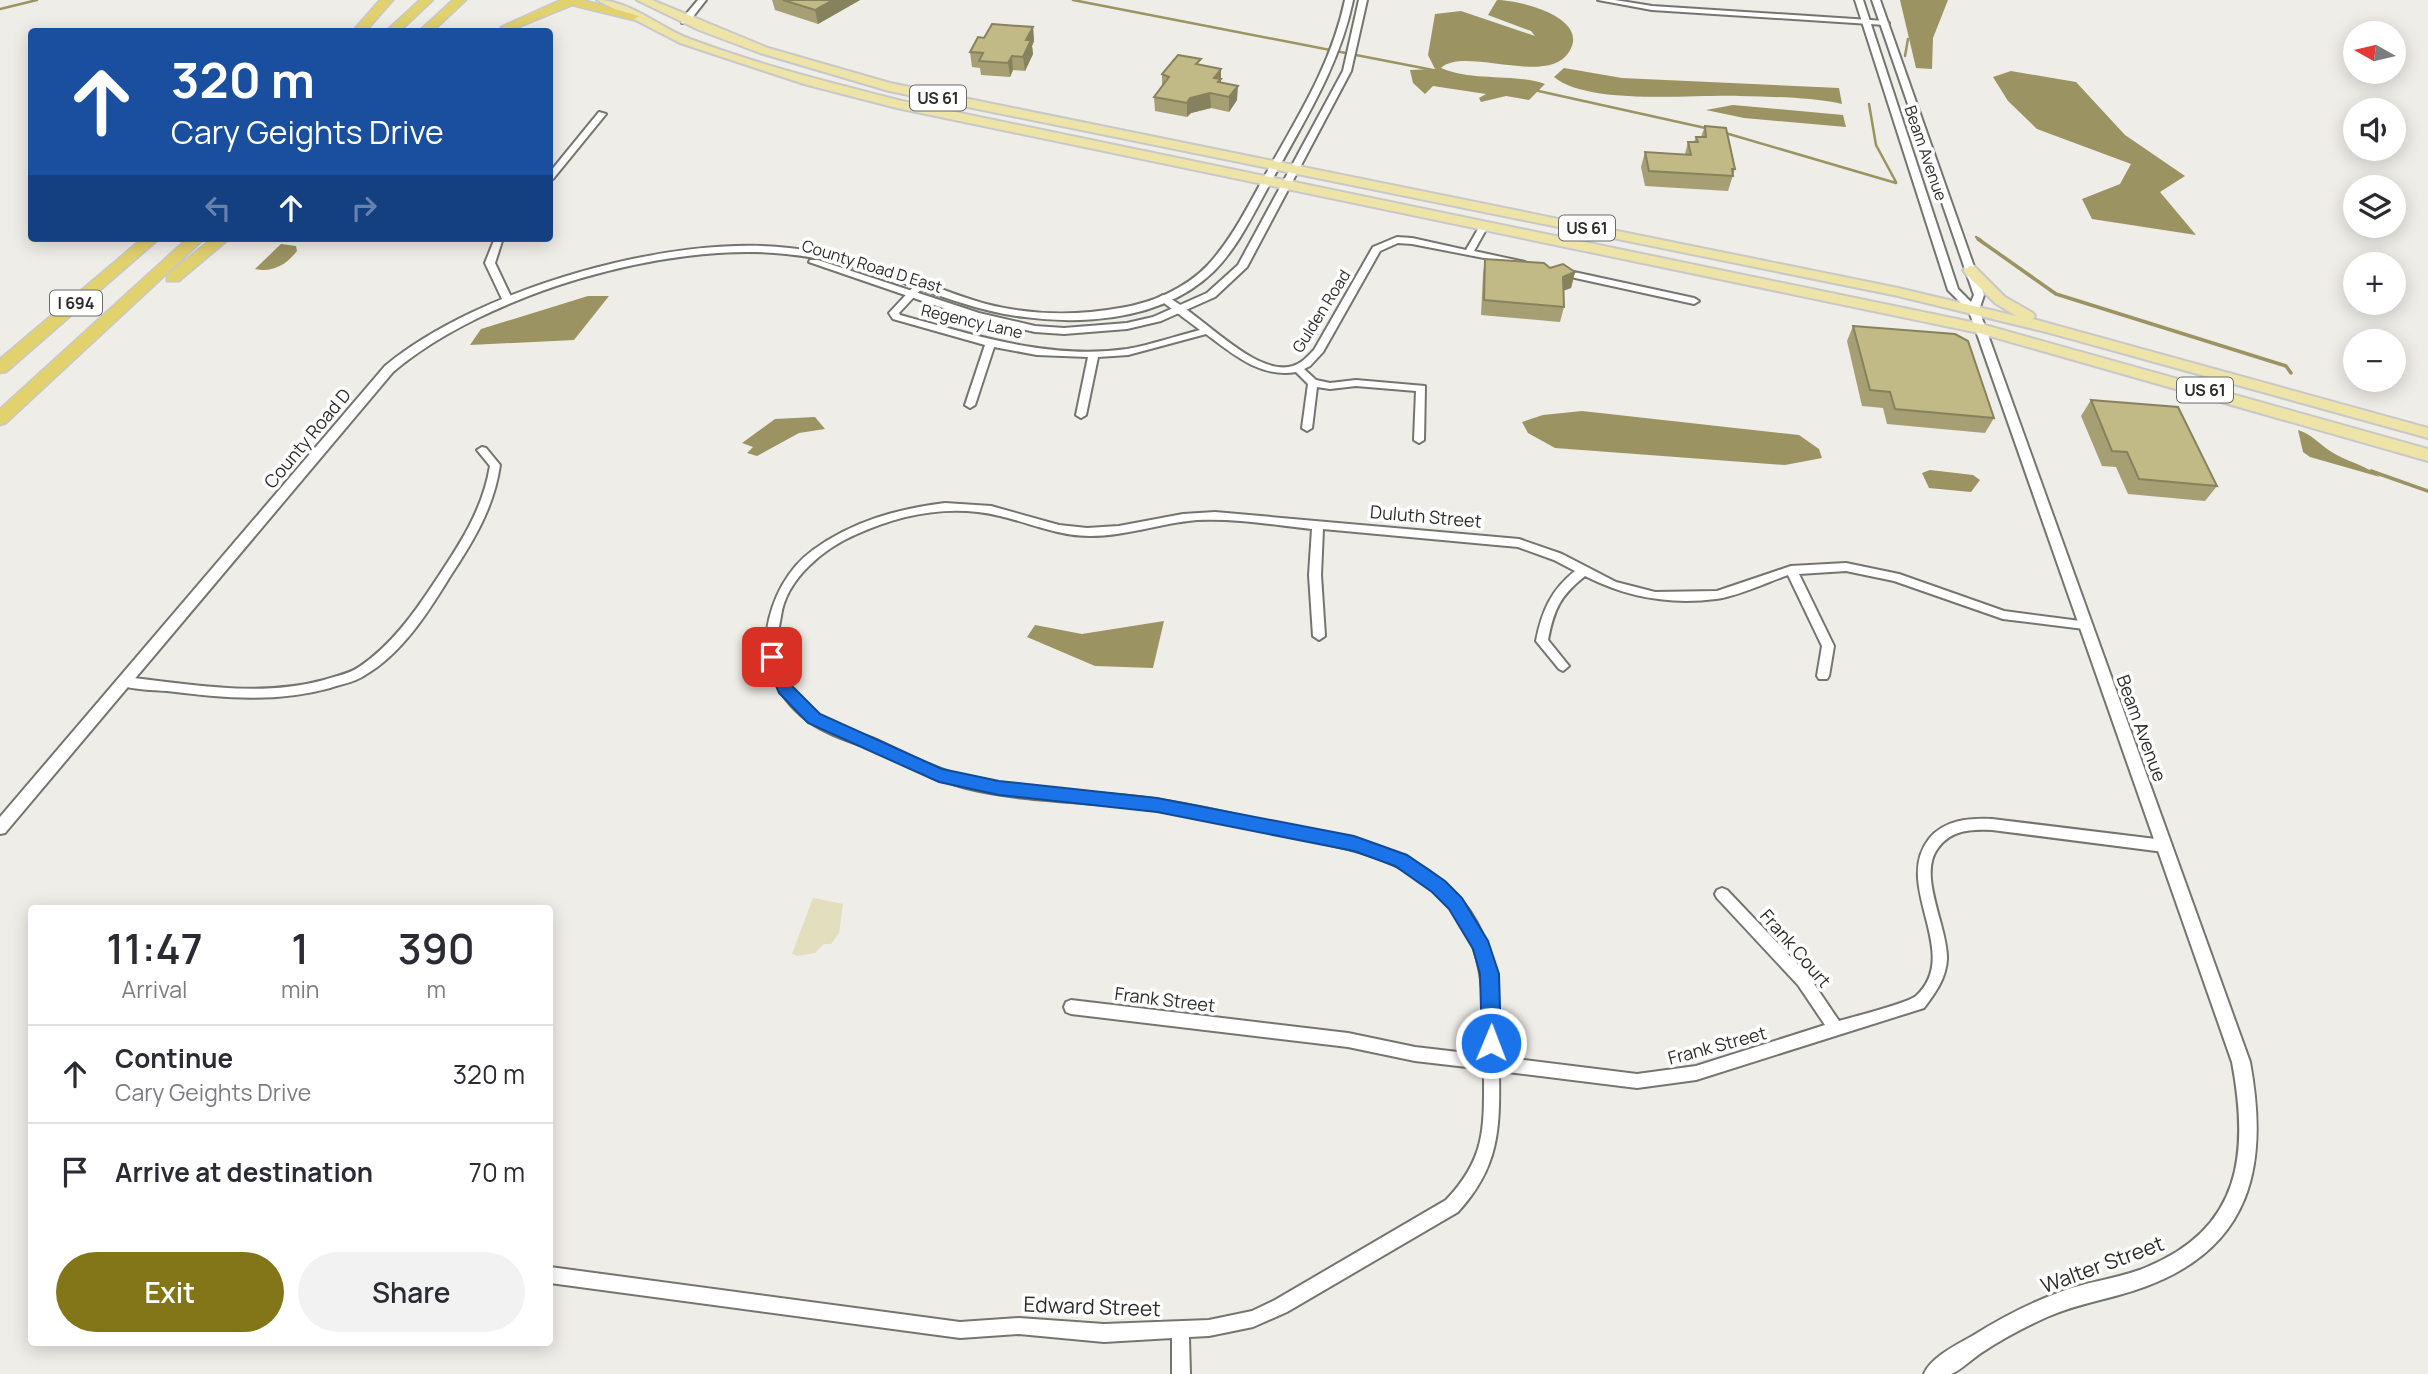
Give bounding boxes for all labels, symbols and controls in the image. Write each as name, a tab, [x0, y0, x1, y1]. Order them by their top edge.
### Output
north arrow	[2343, 21, 2406, 84]
map controls	[2343, 21, 2406, 392]
text: 320 m	[171, 46, 315, 113]
icon: ahead	[56, 56, 147, 147]
road number: US 61	[910, 86, 966, 110]
button: sound	[2343, 98, 2406, 161]
street label: Beam Avenue	[1899, 102, 1953, 204]
text: Cary Geights Drive	[171, 110, 444, 154]
button: layers	[2343, 175, 2406, 238]
icon: left	[199, 189, 237, 227]
icon: ahead	[272, 189, 310, 227]
icon: right	[345, 189, 383, 227]
road number: US 61	[1559, 216, 1615, 240]
street label: County Road D East	[799, 234, 945, 298]
button: +	[2343, 252, 2406, 315]
street label: Gulden Road	[1287, 265, 1355, 357]
road number: I 694	[50, 290, 102, 316]
street label: Regency Lane	[919, 299, 1025, 343]
button: −	[2343, 329, 2406, 392]
road number: US 61	[2177, 378, 2233, 402]
street label: County Road D	[258, 383, 356, 493]
street label: Duluth Street	[1369, 499, 1483, 533]
pin	[742, 627, 802, 687]
icon: arrive	[753, 638, 791, 676]
street label: Beam Avenue	[2112, 671, 2172, 785]
street label: Frank Court	[1755, 904, 1837, 992]
text: 11:47	[106, 919, 203, 977]
text: 1	[291, 919, 309, 977]
text: 390	[398, 919, 475, 977]
text: Arrival	[122, 973, 187, 1005]
text: min	[281, 973, 319, 1005]
text: m	[426, 973, 446, 1005]
street label: Frank Street	[1113, 981, 1217, 1017]
position arrow	[1454, 1006, 1528, 1080]
street label: Frank Street	[1665, 1020, 1769, 1070]
text: Continue	[115, 1040, 233, 1076]
icon: ahead	[56, 1055, 94, 1093]
text: 320 m	[453, 1056, 525, 1092]
text: Cary Geights Drive	[115, 1076, 311, 1108]
icon: arrive	[56, 1153, 94, 1191]
text: Arrive at destination	[115, 1154, 373, 1190]
text: 70 m	[469, 1154, 525, 1190]
street label: Walter Street	[2037, 1229, 2167, 1299]
button: Exit	[56, 1252, 284, 1332]
button: Share	[298, 1252, 525, 1332]
street label: Edward Street	[1023, 1290, 1161, 1322]

